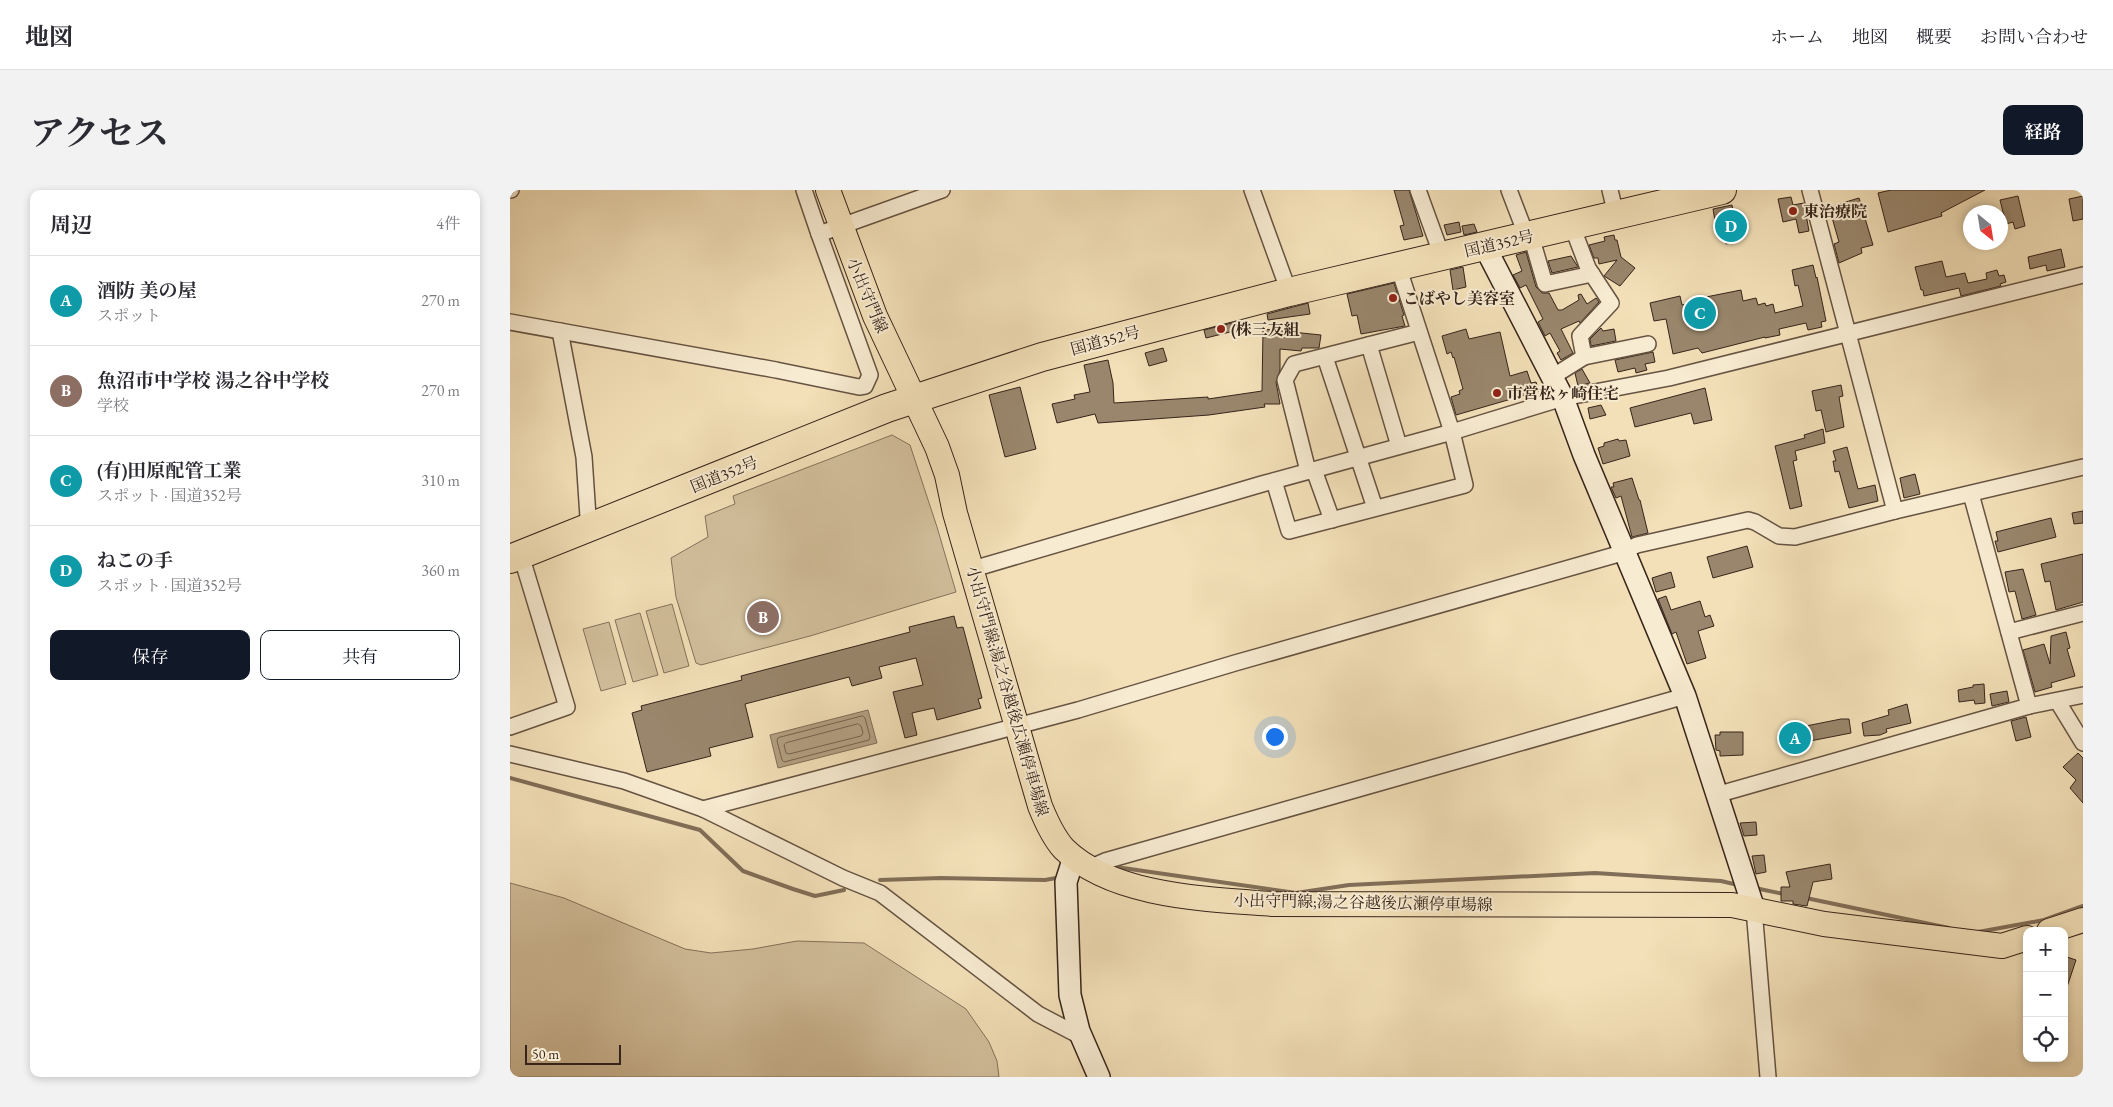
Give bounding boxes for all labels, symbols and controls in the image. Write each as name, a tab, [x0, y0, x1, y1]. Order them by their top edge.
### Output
text: 地図	[25, 21, 73, 52]
text: ホーム	[1770, 25, 1824, 48]
text: 地図	[1852, 25, 1888, 48]
text: 概要	[1916, 25, 1952, 48]
text: お問い合わせ	[1980, 25, 2088, 48]
button: 経路	[2003, 105, 2083, 155]
text: アクセス	[30, 110, 169, 155]
place label: 東治療院	[1803, 201, 1867, 222]
marker: 東治療院	[1787, 205, 1799, 217]
north arrow	[1963, 205, 2008, 250]
pin: D	[1715, 207, 1747, 245]
text: 周辺	[50, 211, 92, 238]
text: 4件	[436, 213, 460, 234]
street label: 国道352号	[1462, 225, 1536, 262]
street label: 小出守門線	[842, 254, 893, 336]
text: 酒防 美の屋	[97, 278, 197, 303]
place label: こばやし美容室	[1403, 288, 1515, 309]
text: A	[60, 290, 72, 311]
text: 270 m	[421, 290, 460, 311]
marker: こばやし美容室	[1387, 292, 1399, 304]
pin: C	[1684, 294, 1716, 332]
text: スポット	[97, 305, 161, 326]
place label: (株三友組	[1231, 319, 1300, 340]
street label: 国道352号	[1068, 321, 1142, 360]
marker: (株三友組	[1215, 323, 1227, 335]
text: 魚沼市中学校 湯之谷中学校	[97, 368, 330, 393]
text: B	[61, 380, 71, 401]
text: 270 m	[421, 380, 460, 401]
place label: 市営松ヶ崎住宅	[1507, 383, 1619, 404]
marker: 市営松ヶ崎住宅	[1491, 387, 1503, 399]
text: 学校	[97, 395, 129, 416]
street label: 国道352号	[687, 451, 761, 498]
text: (有)田原配管工業	[97, 458, 242, 483]
text: C	[60, 470, 72, 491]
text: 310 m	[421, 470, 460, 491]
text: スポット · 国道352号	[97, 485, 242, 506]
text: ねこの手	[97, 548, 173, 573]
text: D	[60, 560, 72, 581]
text: 360 m	[421, 560, 460, 581]
street label: 小出守門線;湯之谷越後広瀬停車場線	[962, 563, 1053, 819]
text: スポット · 国道352号	[97, 575, 242, 596]
pin: B	[747, 598, 779, 636]
button: 保存	[50, 630, 250, 680]
button: 共有	[260, 630, 460, 680]
pin: A	[1779, 719, 1811, 757]
your location	[1262, 724, 1288, 750]
street label: 小出守門線;湯之谷越後広瀬停車場線	[1233, 890, 1493, 915]
map controls	[2023, 927, 2068, 1062]
button: +	[2023, 927, 2068, 972]
button: −	[2023, 972, 2068, 1017]
button: locate	[2023, 1017, 2068, 1062]
scale bar	[525, 1042, 621, 1065]
text: 50 m	[532, 1045, 559, 1063]

